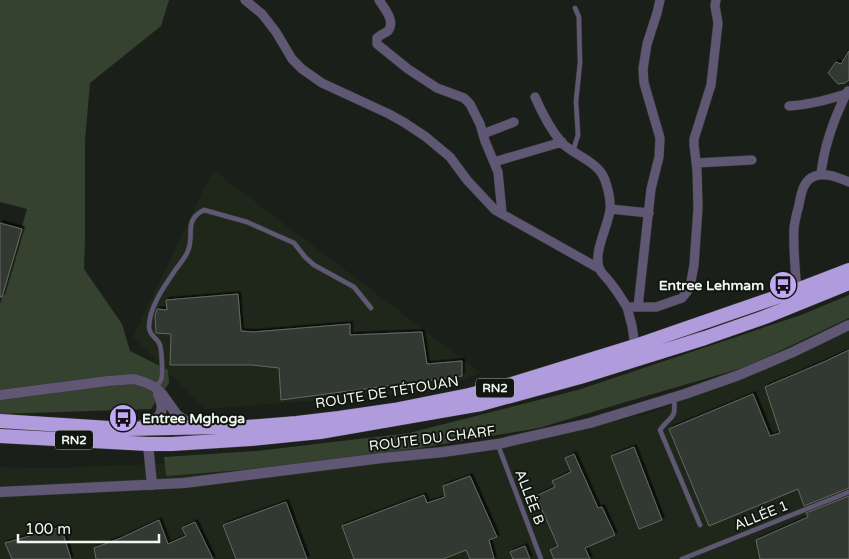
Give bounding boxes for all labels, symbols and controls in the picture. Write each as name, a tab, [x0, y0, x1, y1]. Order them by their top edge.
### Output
bus stop icon: Entree Lehmam	[768, 270, 798, 300]
place label: Entree Lehmam	[659, 277, 764, 294]
street label: ROUTE DE TÉTOUAN	[314, 373, 460, 412]
road number: RN2	[476, 378, 514, 398]
bus stop icon: Entree Mghoga	[108, 403, 138, 433]
place label: Entree Mghoga	[142, 410, 245, 427]
street label: ROUTE DU CHARF	[368, 422, 497, 455]
road number: RN2	[55, 430, 93, 450]
street label: ALLÉE B	[511, 467, 548, 527]
street label: ALLÉE 1	[732, 497, 791, 534]
scale bar	[18, 512, 159, 544]
text: 100 m	[25, 520, 71, 538]

